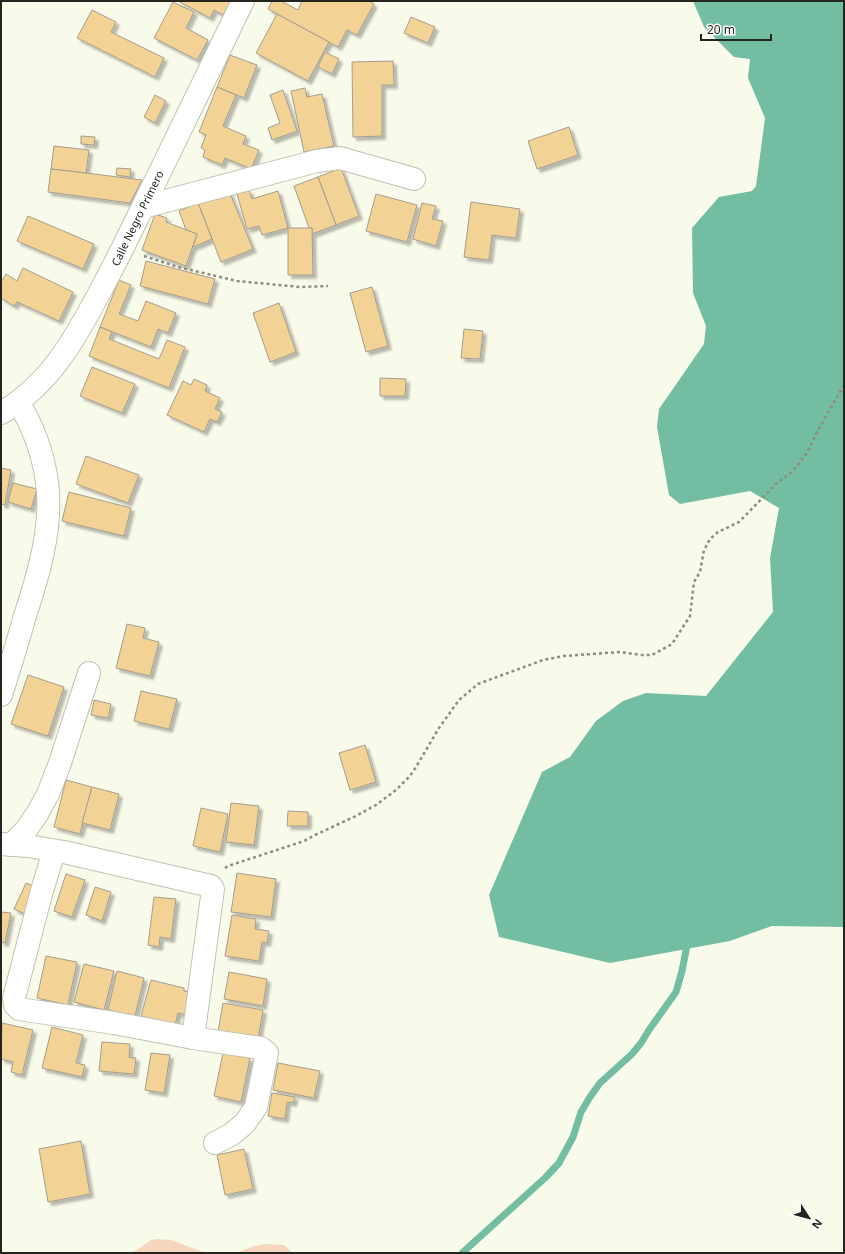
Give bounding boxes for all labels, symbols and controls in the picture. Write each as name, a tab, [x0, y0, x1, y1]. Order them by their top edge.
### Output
scale bar	[701, 16, 771, 42]
text: 20 m	[707, 21, 735, 38]
street label: Calle Negro Primero	[107, 167, 167, 268]
north arrow	[789, 1198, 829, 1238]
text: N	[809, 1216, 826, 1232]

